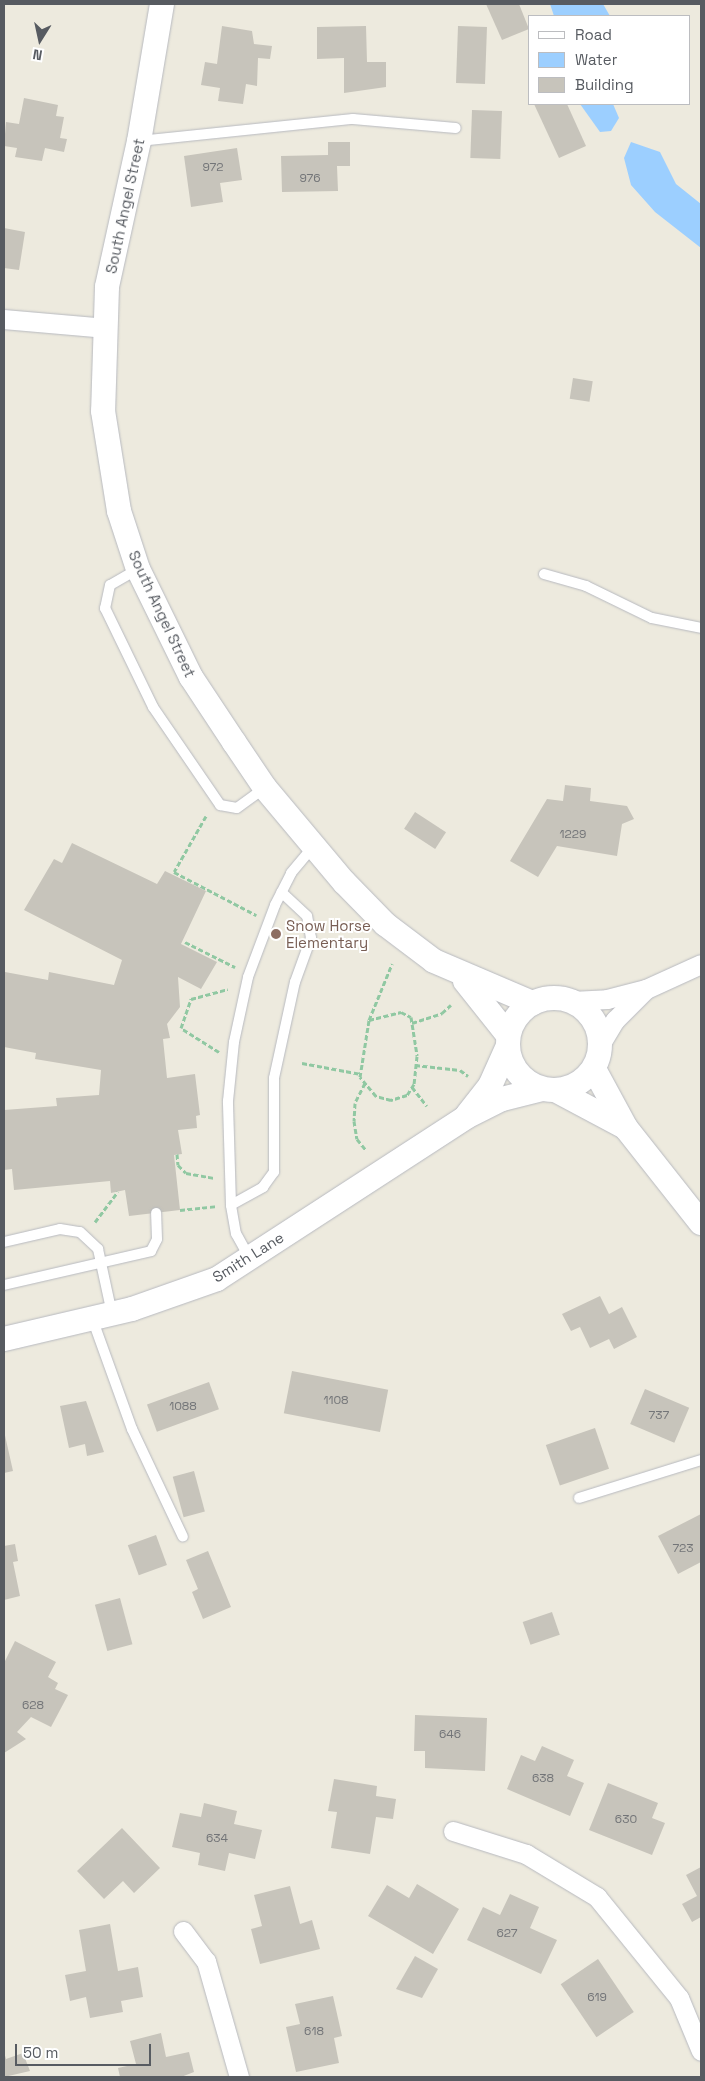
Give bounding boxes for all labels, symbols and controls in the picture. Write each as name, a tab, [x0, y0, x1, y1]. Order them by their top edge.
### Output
north arrow	[15, 15, 65, 65]
legend	[528, 15, 690, 105]
text: Road	[575, 25, 612, 44]
text: N	[31, 45, 44, 64]
text: Water	[575, 50, 617, 69]
text: Building	[575, 75, 634, 94]
street label: South Angel Street	[102, 137, 148, 275]
house number: 972	[202, 161, 224, 175]
house number: 976	[299, 172, 321, 186]
street label: South Angel Street	[125, 548, 199, 680]
house number: 1229	[560, 828, 586, 842]
place label: Snow Horse Elementary	[286, 916, 371, 951]
marker: Snow Horse Elementary	[270, 928, 282, 940]
street label: Smith Lane	[209, 1228, 287, 1286]
house number: 1108	[323, 1394, 349, 1408]
house number: 1088	[169, 1400, 197, 1414]
house number: 737	[649, 1409, 669, 1423]
house number: 723	[672, 1542, 694, 1556]
house number: 628	[22, 1699, 44, 1713]
house number: 646	[439, 1728, 461, 1742]
house number: 638	[532, 1772, 554, 1786]
house number: 630	[615, 1813, 637, 1827]
house number: 634	[206, 1832, 228, 1846]
house number: 627	[496, 1927, 518, 1941]
house number: 619	[587, 1991, 607, 2005]
house number: 618	[304, 2025, 324, 2039]
scale bar	[18, 2034, 154, 2066]
text: 50 m	[23, 2043, 58, 2062]

